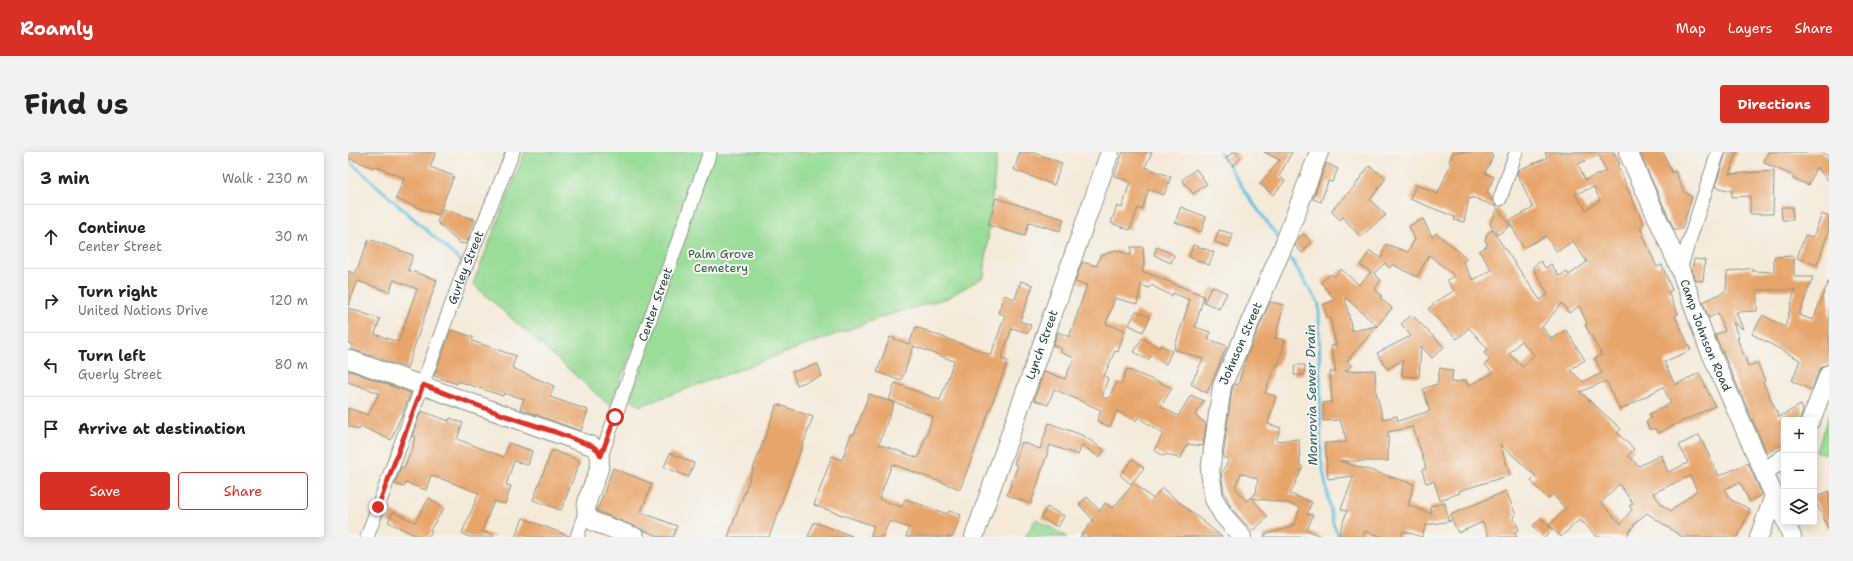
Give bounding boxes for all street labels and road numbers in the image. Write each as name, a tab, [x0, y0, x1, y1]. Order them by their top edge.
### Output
street label: Gurley Street	[444, 228, 488, 307]
street label: Center Street	[635, 265, 676, 344]
street label: Camp Johnson Road	[1676, 277, 1735, 394]
street label: Johnson Street	[1216, 300, 1266, 387]
street label: Lynch Street	[1022, 308, 1062, 382]

